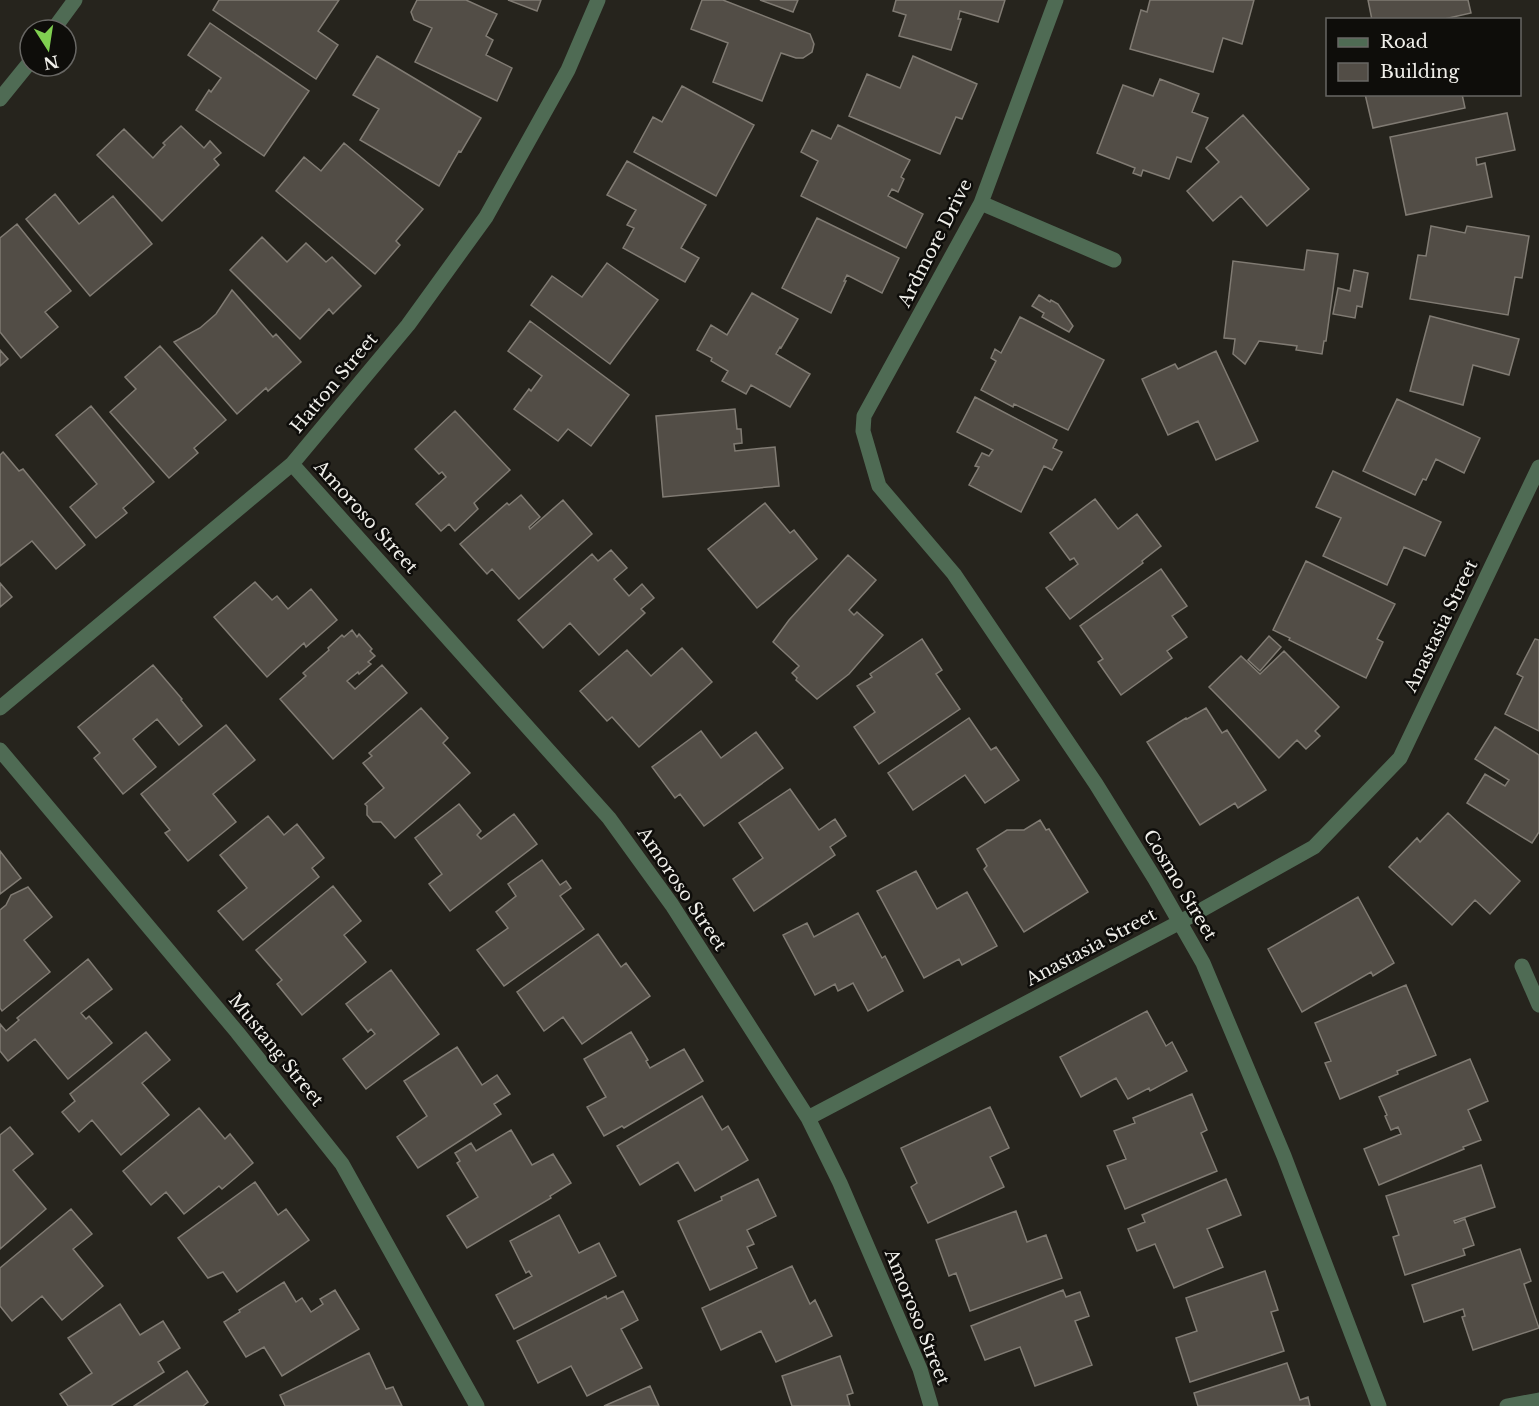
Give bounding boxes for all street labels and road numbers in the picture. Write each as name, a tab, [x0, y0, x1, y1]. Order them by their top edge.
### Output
street label: Ardmore Drive	[893, 175, 977, 312]
street label: Hatton Street	[286, 328, 382, 437]
street label: Amoroso Street	[309, 455, 423, 578]
street label: Anastasia Street	[1399, 556, 1483, 697]
street label: Amoroso Street	[632, 822, 732, 955]
street label: Cosmo Street	[1138, 826, 1222, 944]
street label: Anastasia Street	[1021, 903, 1160, 991]
street label: Mustang Street	[224, 989, 328, 1111]
street label: Amoroso Street	[879, 1245, 954, 1388]

